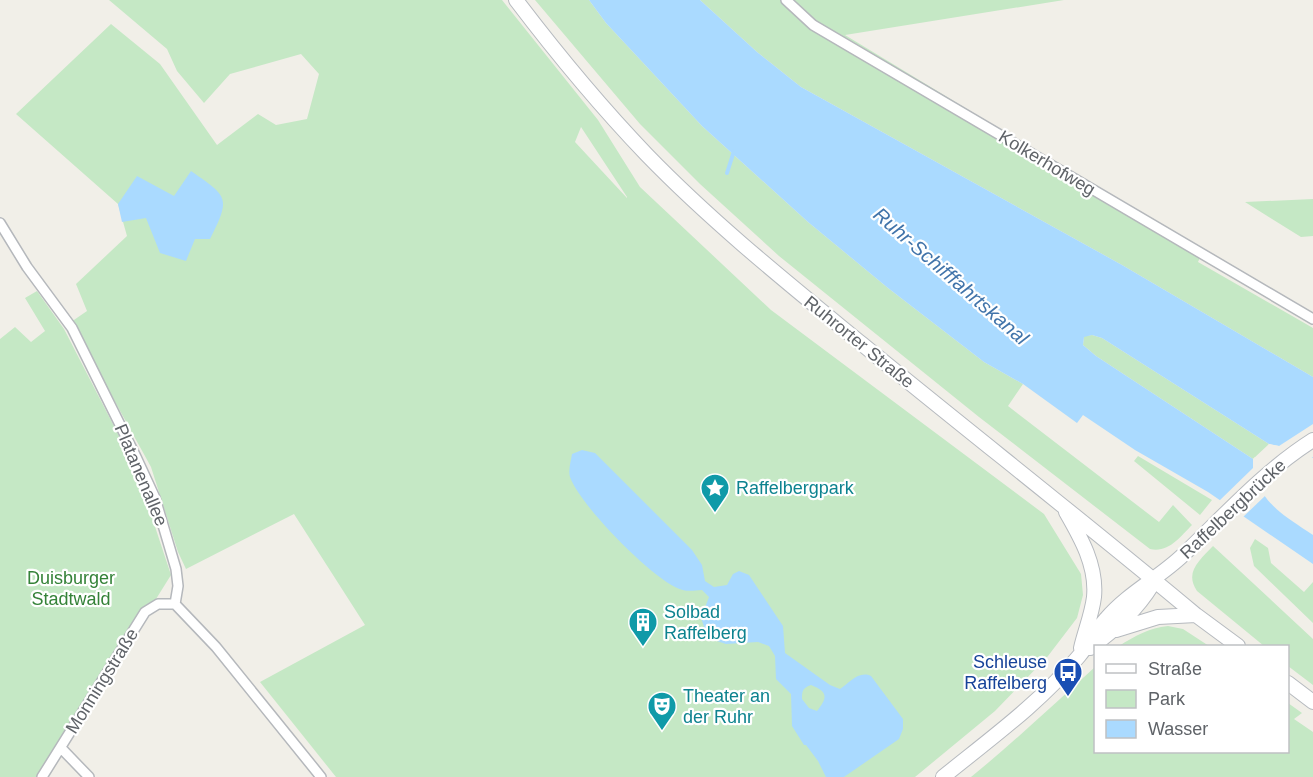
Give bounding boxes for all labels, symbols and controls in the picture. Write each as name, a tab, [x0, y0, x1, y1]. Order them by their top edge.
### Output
street label: Kolkerhofweg	[995, 126, 1099, 200]
water label: Ruhr-Schifffahrtskanal	[869, 203, 1033, 349]
street label: Ruhrorter Straße	[800, 292, 918, 392]
street label: Platanenallee	[110, 421, 172, 529]
street label: Raffelbergbrücke	[1176, 455, 1290, 563]
place icon: Raffelbergpark	[699, 472, 731, 514]
place label: Raffelbergpark	[736, 478, 855, 498]
park label: Duisburger Stadtwald	[27, 568, 115, 609]
place label: Solbad Raffelberg	[664, 602, 747, 643]
building icon: Solbad Raffelberg	[627, 606, 659, 648]
street label: Monningstraße	[62, 625, 142, 737]
legend	[1094, 645, 1289, 753]
place label: Schleuse Raffelberg	[964, 652, 1047, 693]
bus stop icon: Schleuse Raffelberg	[1052, 656, 1084, 698]
text: Straße	[1148, 659, 1202, 679]
place label: Theater an der Ruhr	[683, 686, 770, 727]
text: Park	[1148, 689, 1186, 709]
theatre icon: Theater an der Ruhr	[646, 690, 678, 732]
text: Wasser	[1148, 719, 1208, 739]

